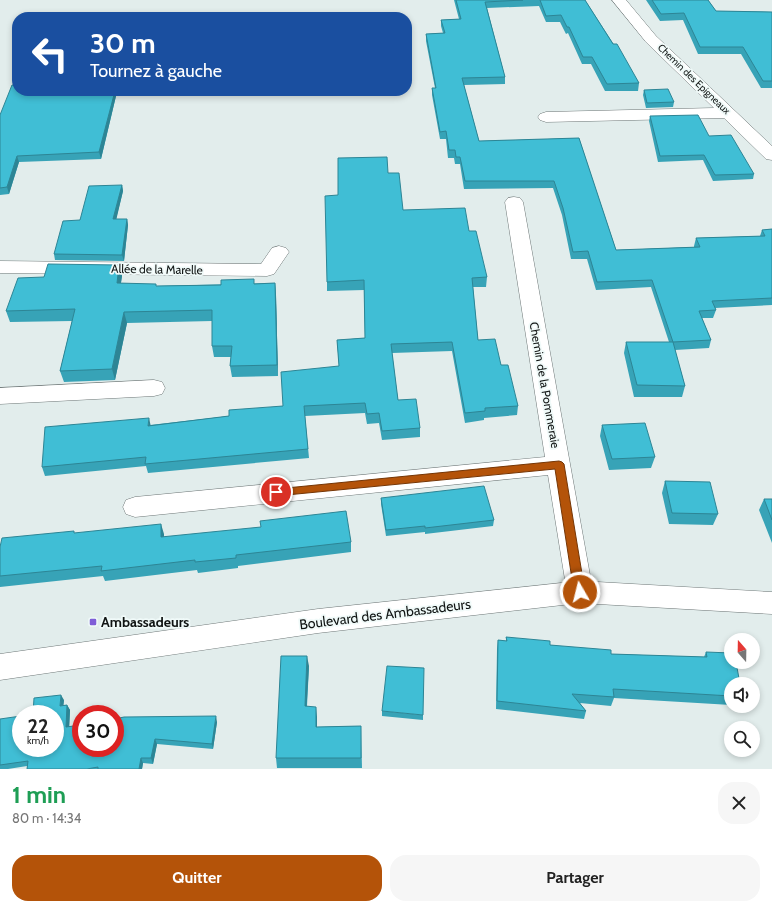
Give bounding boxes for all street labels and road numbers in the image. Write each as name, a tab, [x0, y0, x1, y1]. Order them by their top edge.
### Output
street label: Chemin des Epigneaux	[655, 41, 733, 117]
street label: Allée de la Marelle	[111, 261, 203, 277]
street label: Chemin de la Pommeraie	[527, 321, 563, 449]
street label: Boulevard des Ambassadeurs	[298, 595, 472, 633]

